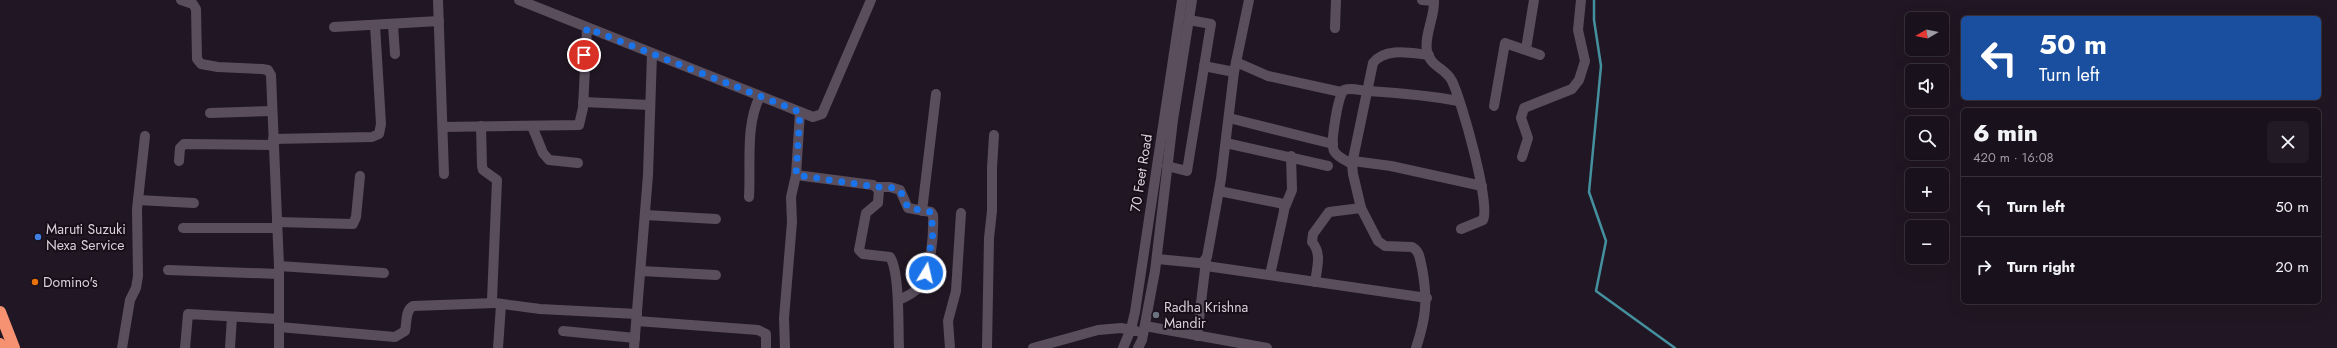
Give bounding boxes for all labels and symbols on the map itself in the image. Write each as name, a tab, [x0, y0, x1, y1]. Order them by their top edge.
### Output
north arrow	[1905, 12, 1949, 56]
pin	[567, 38, 601, 72]
street label: 70 Feet Road	[1125, 133, 1157, 213]
place label: Maruti Suzuki Nexa Service	[46, 219, 126, 255]
marker: Maruti Suzuki Nexa Service	[33, 232, 43, 242]
position arrow	[905, 252, 947, 294]
place label: Domino's	[43, 272, 98, 292]
marker: Domino's	[30, 277, 40, 287]
place label: Radha Krishna Mandir	[1164, 297, 1248, 333]
marker: Radha Krishna Mandir	[1151, 310, 1161, 320]

